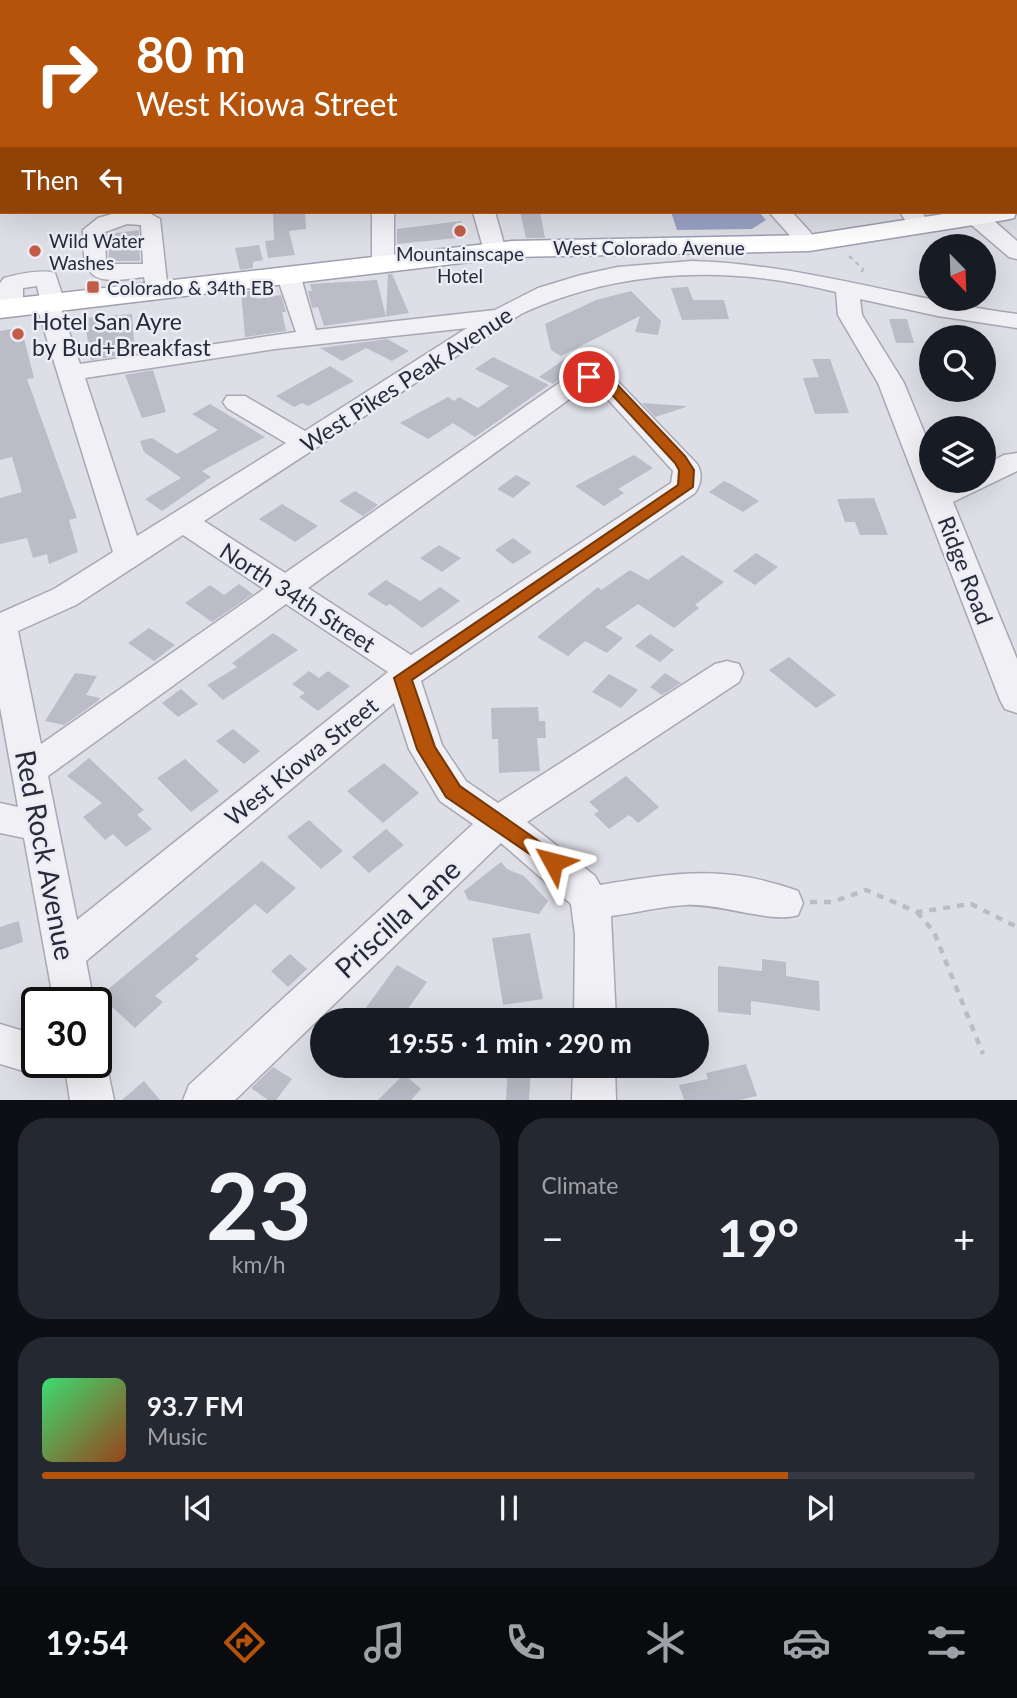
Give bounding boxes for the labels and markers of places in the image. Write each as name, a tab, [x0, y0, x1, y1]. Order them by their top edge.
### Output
marker: Mountainscape Hotel	[452, 223, 468, 239]
place label: Wild Water Washes	[49, 229, 145, 274]
place label: Mountainscape Hotel	[396, 242, 524, 287]
marker: Wild Water Washes	[27, 243, 43, 259]
place label: Colorado & 34th EB	[107, 276, 274, 299]
marker: Colorado & 34th EB	[85, 279, 101, 295]
place label: Hotel San Ayre by Bud+Breakfast	[32, 307, 212, 361]
marker: Hotel San Ayre by Bud+Breakfast	[10, 326, 26, 342]
pin	[559, 347, 619, 407]

